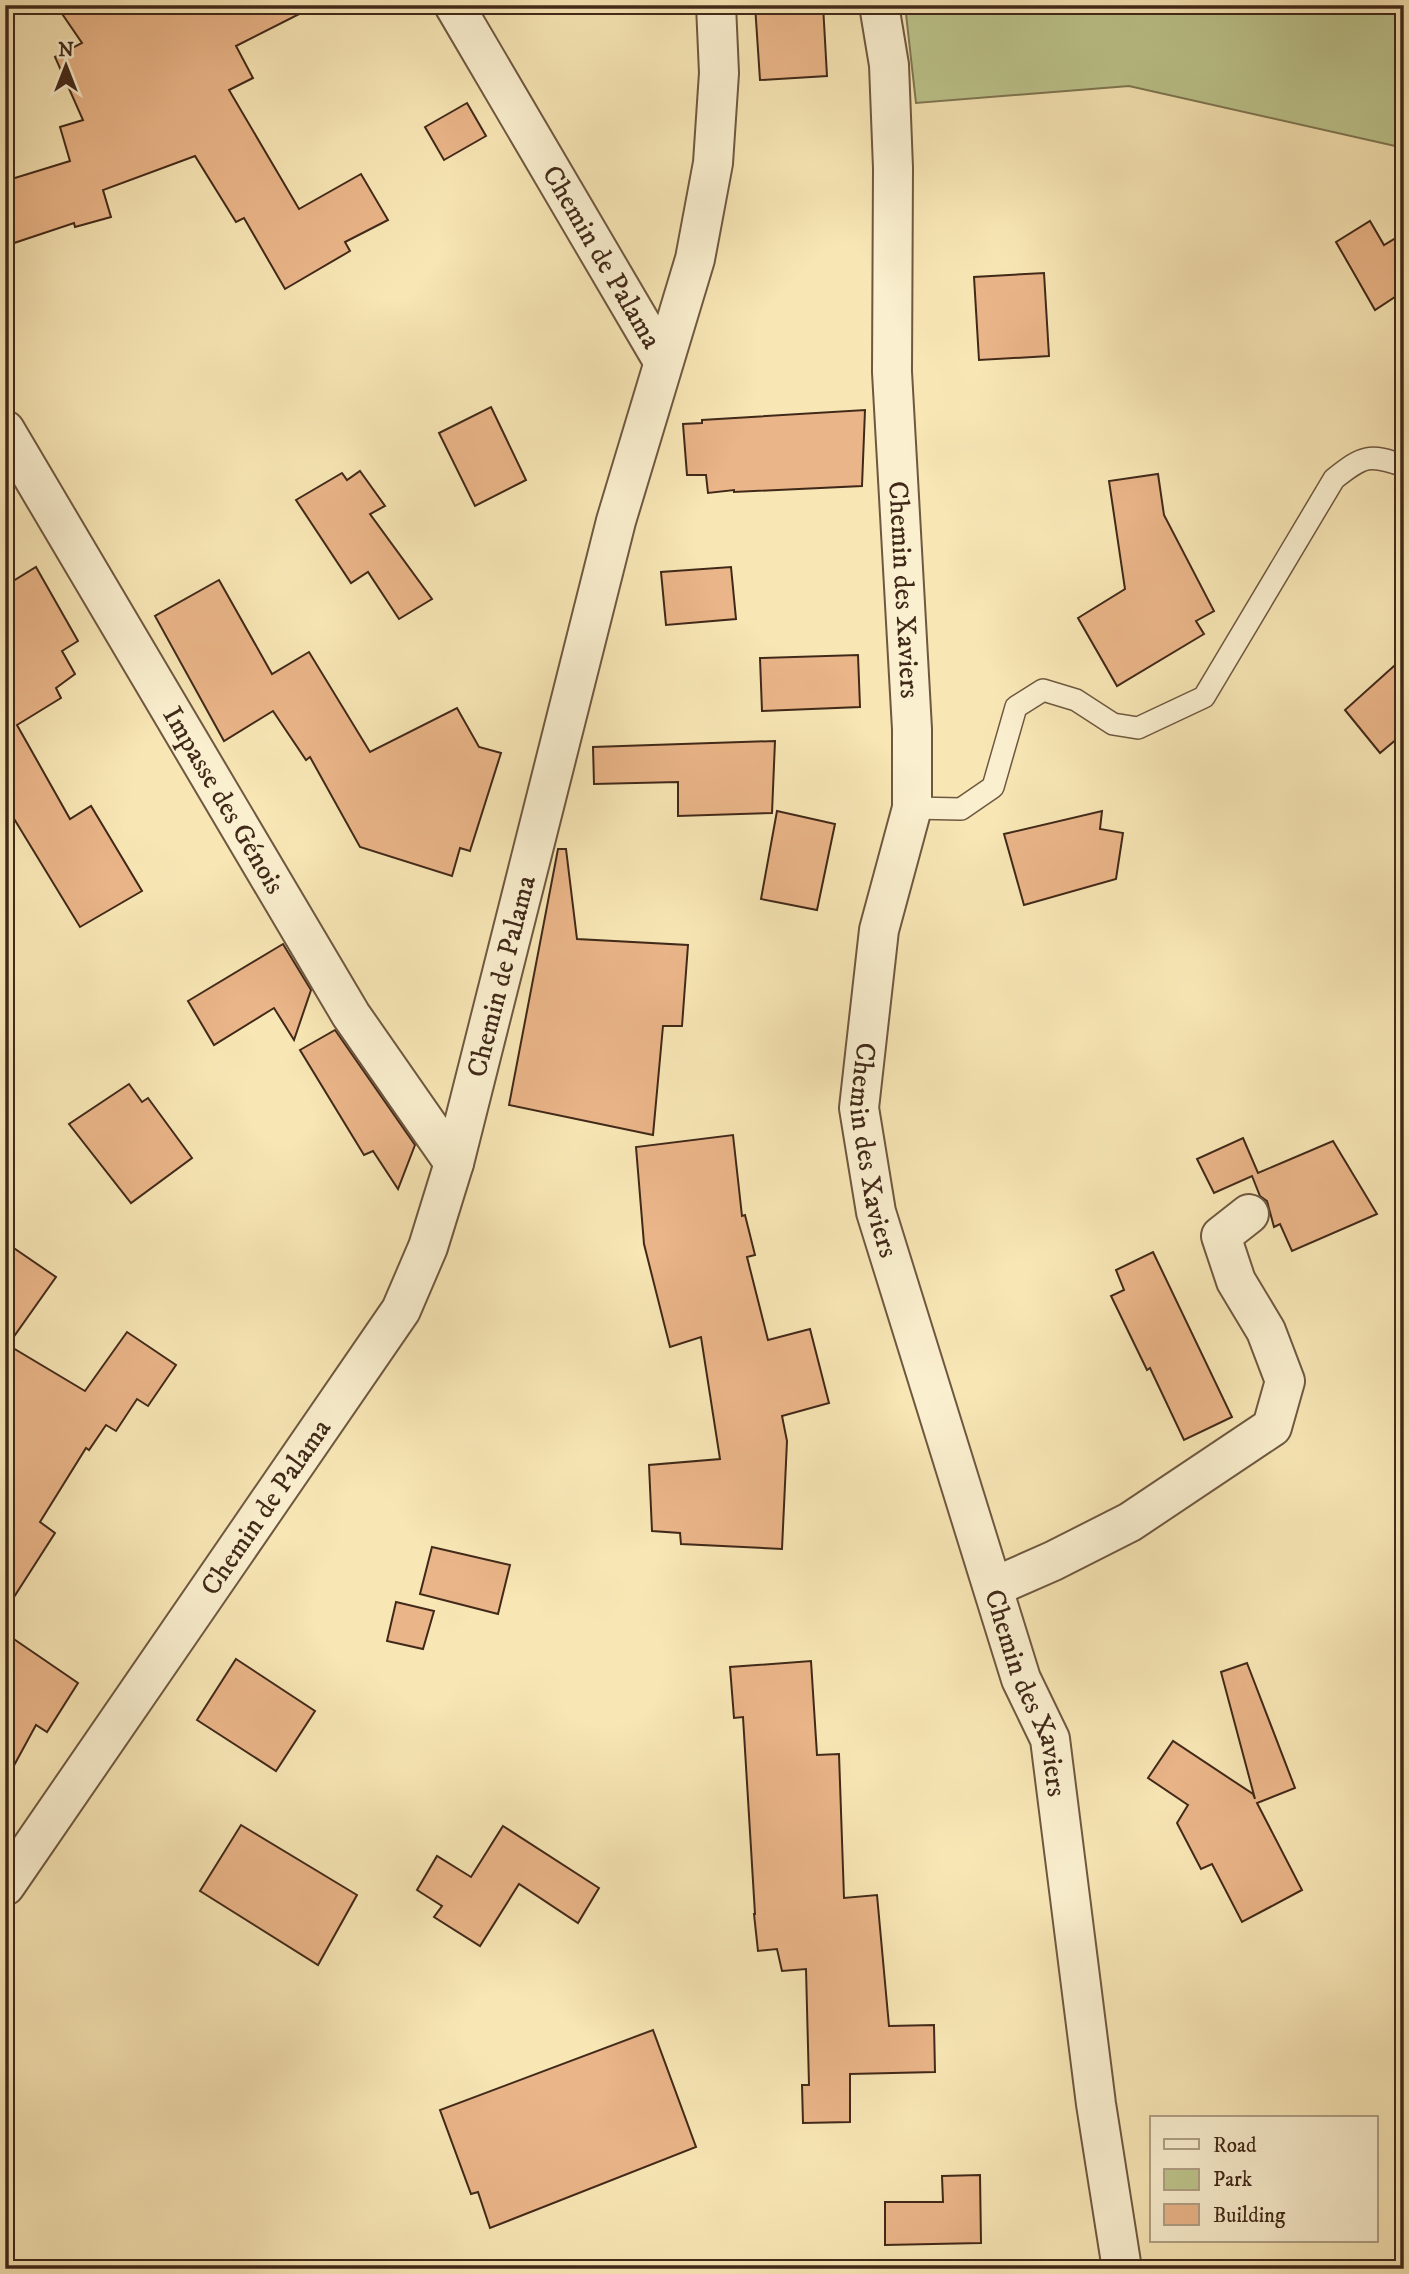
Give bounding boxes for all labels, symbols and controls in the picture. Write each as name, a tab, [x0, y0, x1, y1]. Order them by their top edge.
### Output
north arrow	[32, 32, 102, 102]
text: N	[58, 39, 74, 62]
street label: Chemin de Palama	[534, 159, 669, 355]
street label: Chemin des Xaviers	[881, 480, 928, 699]
street label: Impasse des Génois	[155, 700, 293, 900]
street label: Chemin de Palama	[459, 872, 543, 1081]
street label: Chemin des Xaviers	[842, 1041, 907, 1262]
street label: Chemin de Palama	[193, 1412, 339, 1602]
street label: Chemin des Xaviers	[977, 1585, 1075, 1799]
legend	[1150, 2116, 1378, 2242]
text: Road	[1213, 2133, 1257, 2159]
text: Park	[1213, 2167, 1253, 2193]
text: Building	[1213, 2203, 1286, 2229]

